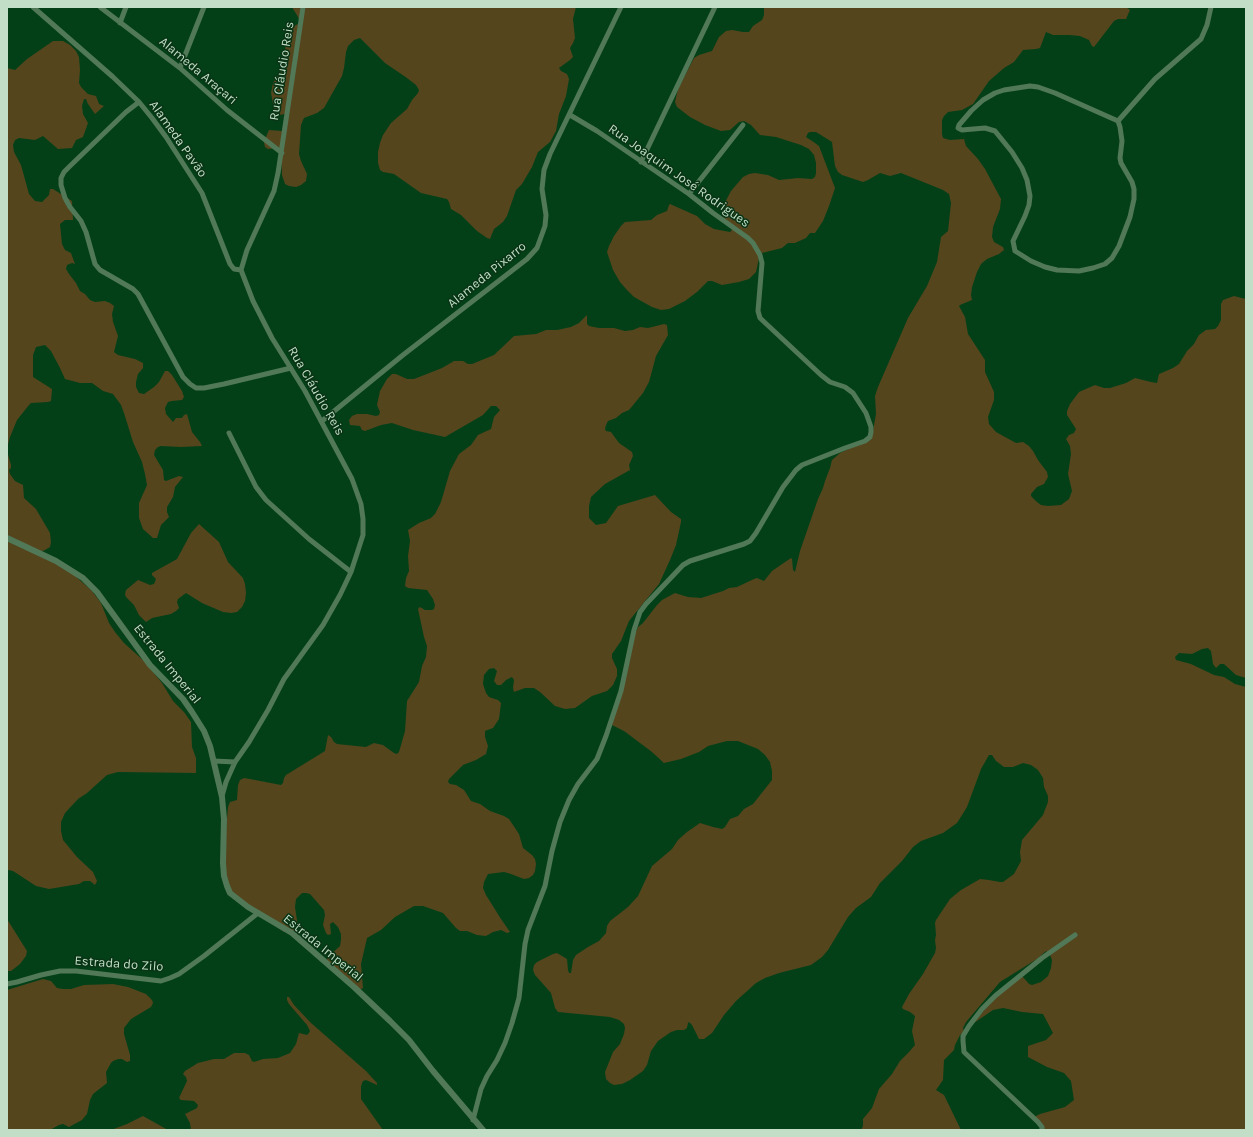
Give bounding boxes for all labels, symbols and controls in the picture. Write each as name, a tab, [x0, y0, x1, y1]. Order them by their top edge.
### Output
street label: Rua Cláudio Reis	[266, 20, 298, 122]
street label: Alameda Araçari	[156, 34, 240, 108]
street label: Alameda Pavão	[146, 98, 210, 180]
street label: Rua Joaquim José Rodrigues	[605, 121, 753, 231]
street label: Alameda Pixarro	[445, 239, 529, 311]
street label: Rua Cláudio Reis	[284, 344, 348, 438]
street label: Estrada Imperial	[130, 621, 204, 707]
street label: Estrada Imperial	[280, 911, 366, 985]
street label: Estrada do Zilo	[74, 953, 164, 975]

